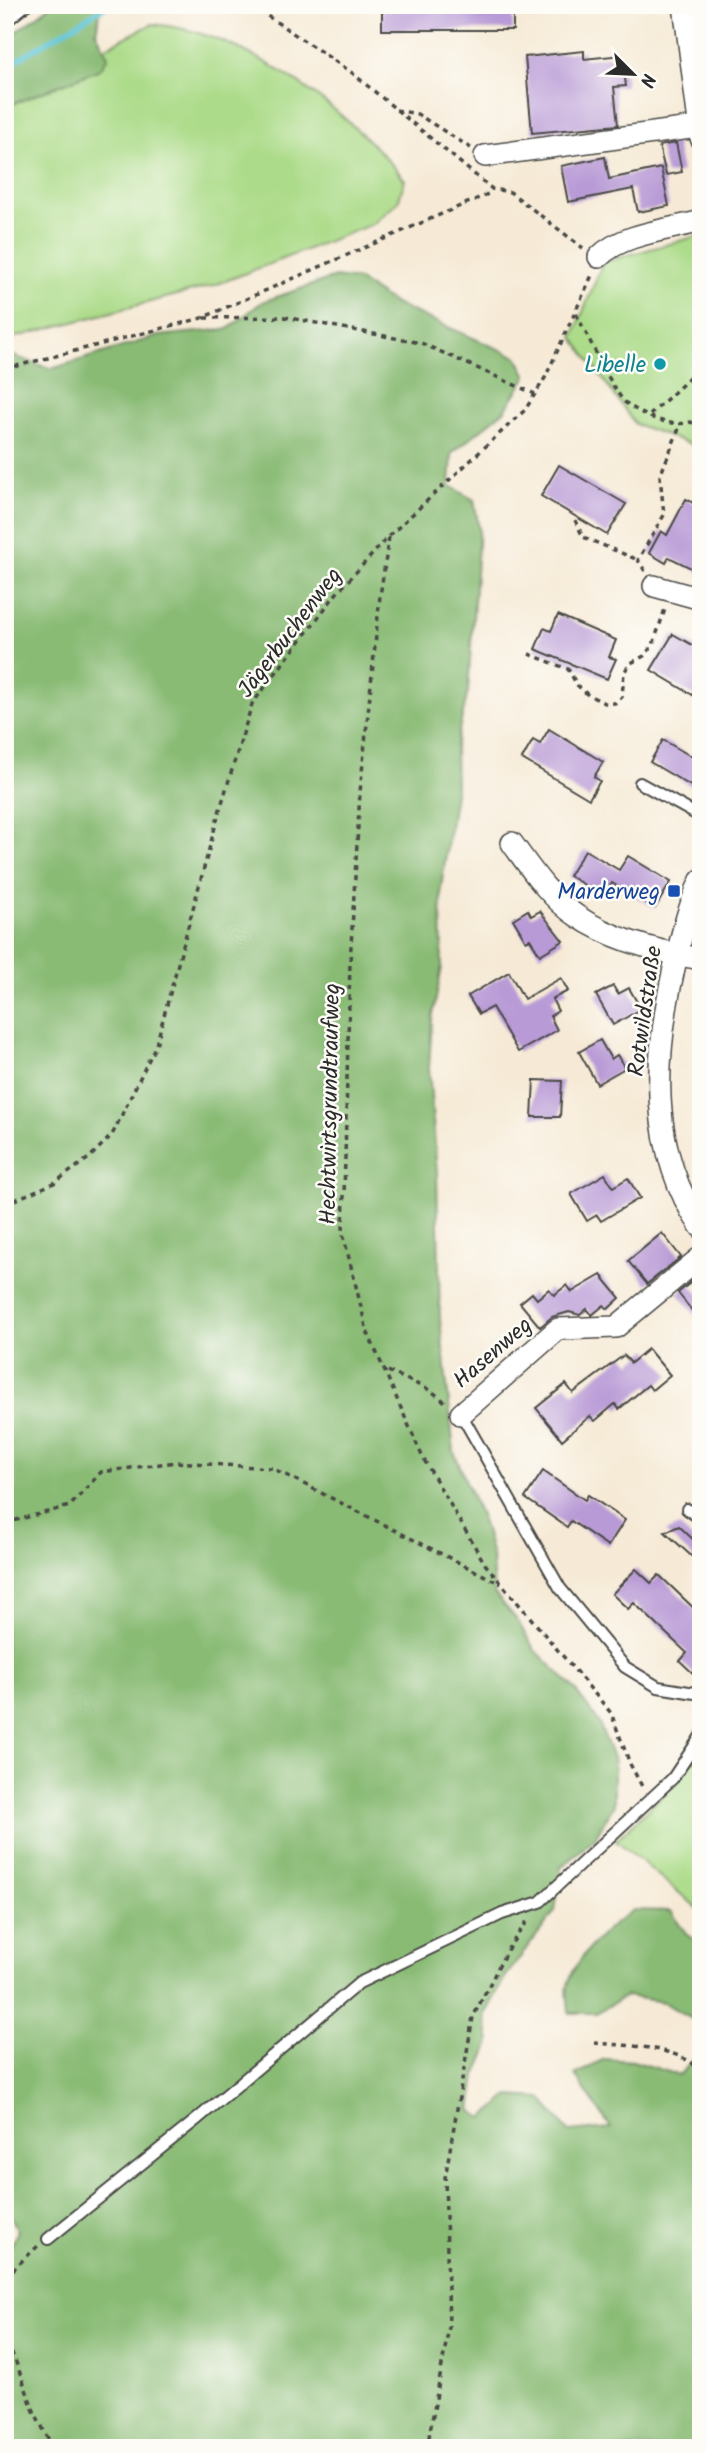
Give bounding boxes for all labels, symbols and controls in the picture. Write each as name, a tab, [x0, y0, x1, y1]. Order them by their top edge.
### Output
north arrow	[598, 38, 668, 108]
text: N	[631, 69, 663, 92]
place label: Libelle	[584, 348, 646, 384]
marker: Libelle	[652, 356, 668, 372]
street label: Jägerbuchenweg	[229, 560, 352, 706]
place label: Marderweg	[557, 875, 660, 911]
marker: Marderweg	[666, 883, 682, 899]
street label: Rotwildstraße	[619, 944, 673, 1079]
street label: Hechtwirtsgrundtraufweg	[311, 983, 351, 1225]
street label: Hasenweg	[446, 1309, 541, 1398]

